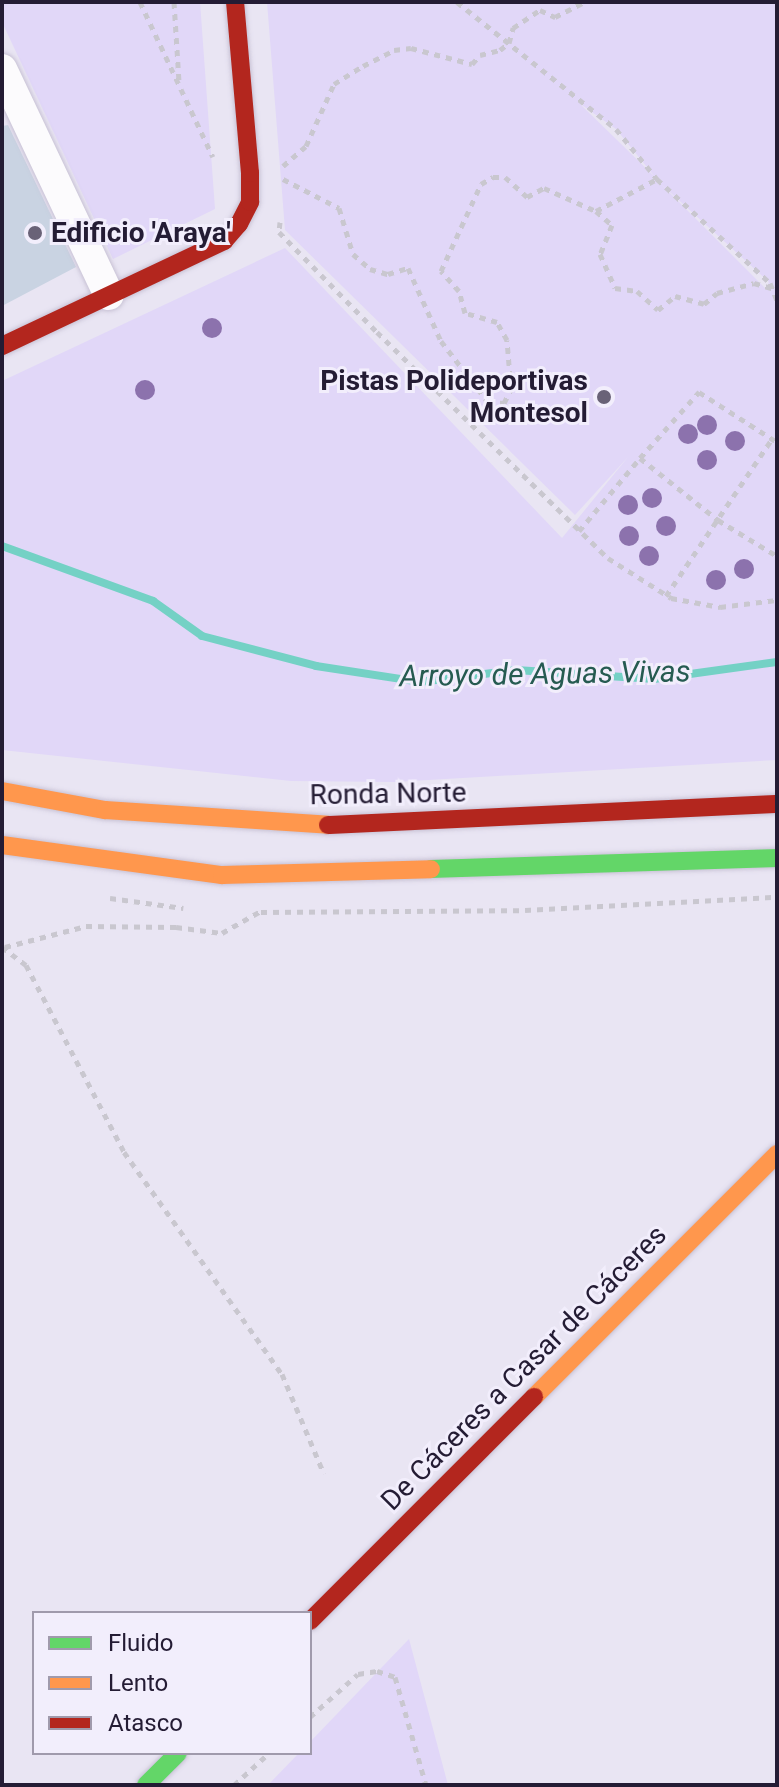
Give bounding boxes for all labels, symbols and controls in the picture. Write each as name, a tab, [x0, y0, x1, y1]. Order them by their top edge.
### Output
place label: Edificio 'Araya'	[51, 216, 231, 250]
marker: Edificio 'Araya'	[26, 224, 44, 242]
place label: Pistas Polideportivas Montesol	[320, 364, 588, 430]
marker: Pistas Polideportivas Montesol	[595, 388, 613, 406]
water label: Arroyo de Aguas Vivas	[399, 653, 691, 695]
street label: Ronda Norte	[309, 776, 467, 812]
street label: De Cáceres a Casar de Cáceres	[374, 1218, 674, 1518]
legend	[32, 1611, 312, 1755]
text: Fluido	[108, 1629, 173, 1657]
text: Lento	[108, 1669, 168, 1697]
text: Atasco	[108, 1709, 183, 1737]

